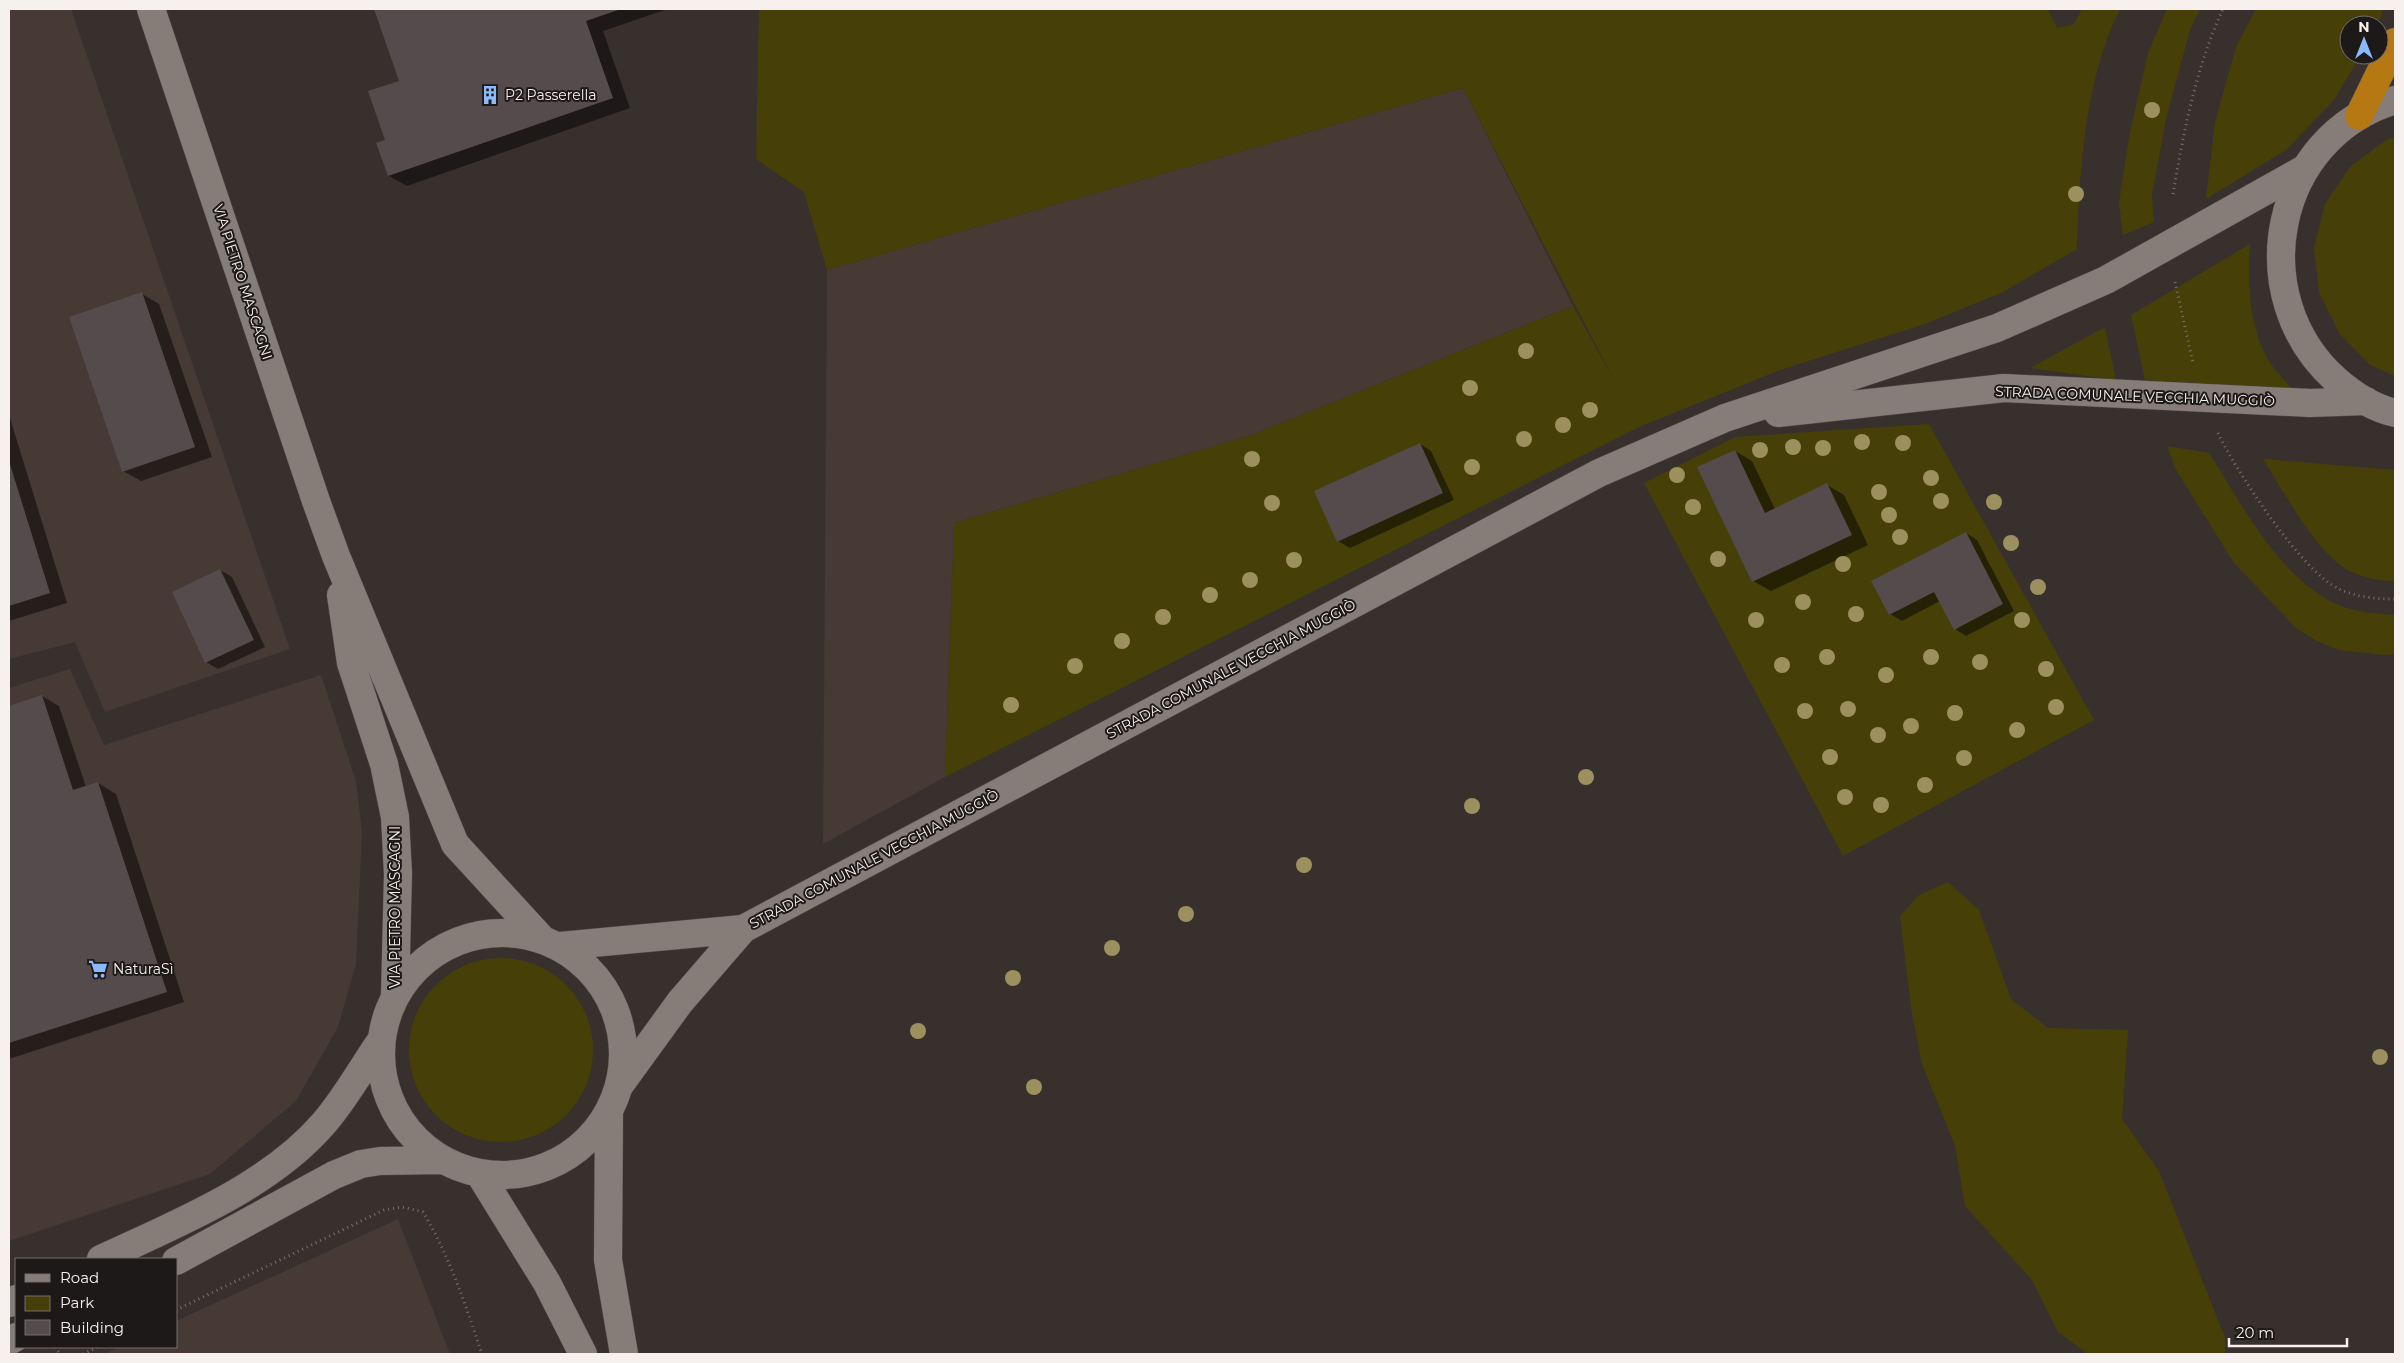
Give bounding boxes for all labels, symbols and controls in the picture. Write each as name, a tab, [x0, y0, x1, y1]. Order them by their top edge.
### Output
north arrow	[2339, 15, 2389, 65]
text: N	[2358, 18, 2370, 36]
building icon: P2 Passerella	[479, 84, 501, 106]
place label: P2 Passerella	[505, 86, 597, 104]
street label: VIA PIETRO MASCAGNI	[209, 202, 277, 362]
street label: STRADA COMUNALE VECCHIA MUGGIÒ	[1995, 382, 2275, 410]
street label: STRADA COMUNALE VECCHIA MUGGIÒ	[1103, 595, 1359, 743]
street label: STRADA COMUNALE VECCHIA MUGGIÒ	[746, 785, 1002, 933]
street label: VIA PIETRO MASCAGNI	[386, 826, 404, 988]
supermarket icon: NaturaSì	[87, 958, 109, 980]
place label: NaturaSì	[113, 960, 173, 978]
legend	[15, 1258, 178, 1348]
text: Road	[60, 1268, 99, 1287]
text: Park	[60, 1293, 94, 1312]
scale bar	[2229, 1316, 2346, 1348]
text: Building	[60, 1318, 124, 1337]
text: 20 m	[2236, 1323, 2274, 1342]

